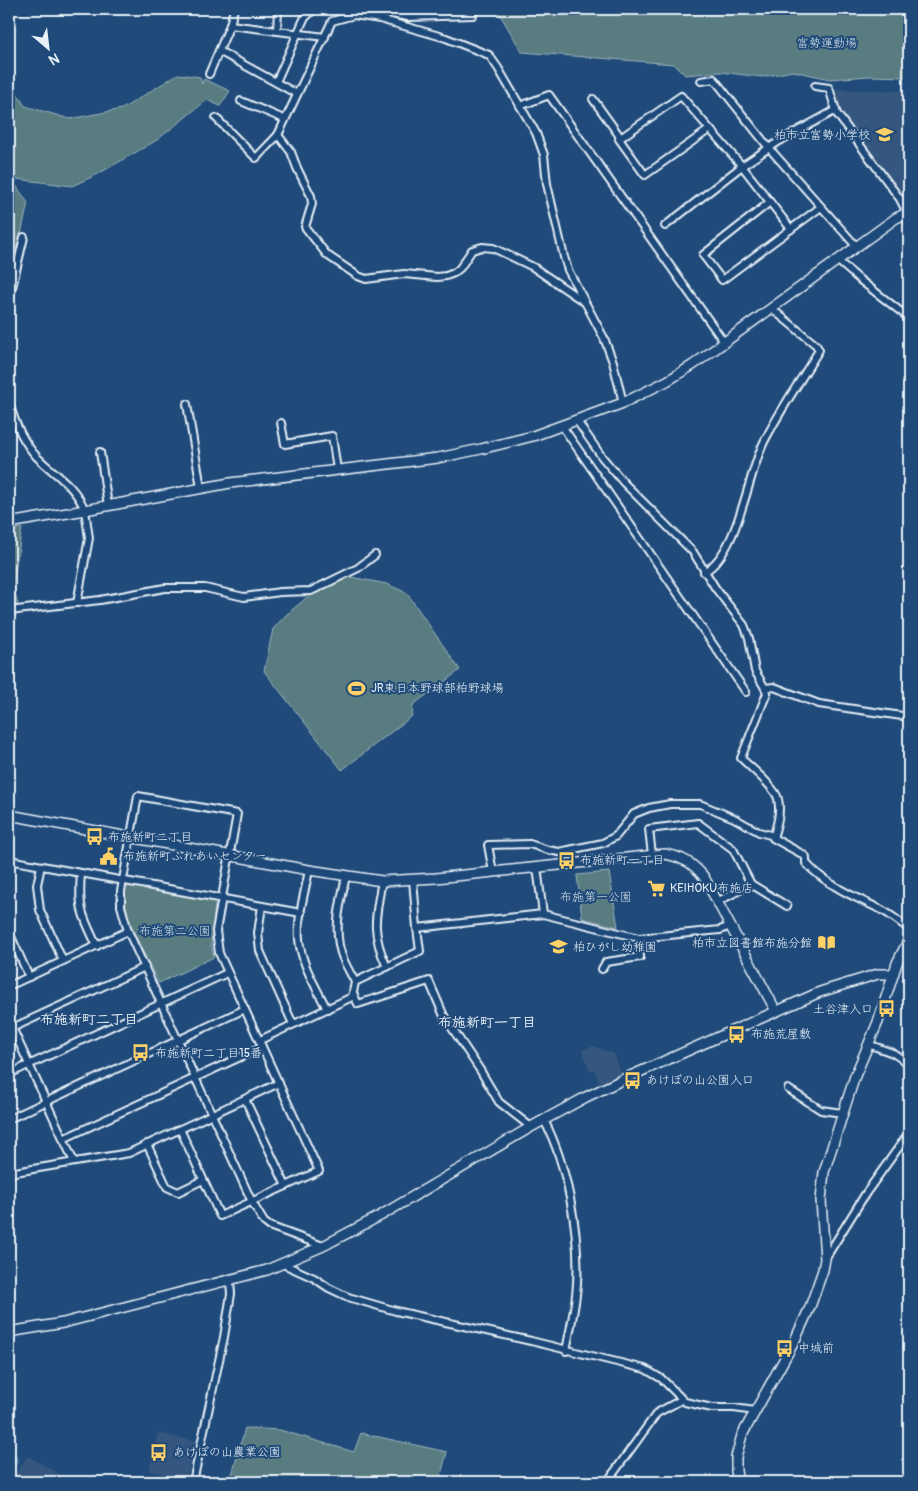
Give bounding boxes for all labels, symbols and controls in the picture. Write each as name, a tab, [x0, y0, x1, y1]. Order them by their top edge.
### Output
north arrow	[22, 22, 72, 72]
park label: 富勢運動場	[797, 36, 857, 51]
text: N	[46, 49, 62, 69]
school or university icon: 柏市立富勢小学校	[874, 125, 894, 145]
place label: 柏市立富勢小学校	[774, 128, 870, 143]
sports icon: JR東日本野球部柏野球場	[347, 678, 367, 698]
place label: JR東日本野球部柏野球場	[371, 681, 504, 696]
bus stop icon: 布施新町二丁目	[84, 827, 104, 847]
place label: 布施新町二丁目	[108, 830, 192, 845]
public building icon: 布施新町ふれあいセンター	[99, 846, 119, 866]
place label: 布施新町ふれあいセンター	[123, 849, 267, 864]
bus stop icon: 布施新町一丁目	[556, 850, 576, 870]
place label: 布施新町一丁目	[580, 853, 664, 868]
supermarket icon: KEIHOKU布施店	[646, 878, 666, 898]
place label: KEIHOKU布施店	[670, 881, 753, 896]
park label: 布施第一公園	[560, 890, 632, 905]
park label: 布施第二公園	[139, 924, 211, 939]
library icon: 柏市立図書館布施分館	[816, 933, 836, 953]
place label: 柏市立図書館布施分館	[692, 936, 812, 951]
school or university icon: 柏ひがし幼稚園	[549, 937, 569, 957]
place label: 柏ひがし幼稚園	[573, 940, 657, 955]
bus stop icon: 土谷津入口	[877, 999, 897, 1019]
place label: 土谷津入口	[813, 1002, 873, 1017]
district label: 布施新町二丁目	[40, 1011, 138, 1028]
district label: 布施新町一丁目	[438, 1014, 536, 1031]
bus stop icon: 布施荒屋敷	[727, 1024, 747, 1044]
place label: 布施荒屋敷	[751, 1027, 811, 1042]
bus stop icon: 布施新町二丁目15番	[131, 1043, 151, 1063]
place label: 布施新町二丁目15番	[155, 1046, 262, 1061]
bus stop icon: あけぼの山公園入口	[622, 1070, 642, 1090]
place label: あけぼの山公園入口	[646, 1073, 754, 1088]
bus stop icon: 中城前	[774, 1338, 794, 1358]
place label: 中城前	[798, 1341, 834, 1356]
bus stop icon: あけぼの山農業公園	[149, 1442, 169, 1462]
place label: あけぼの山農業公園	[173, 1445, 281, 1460]

